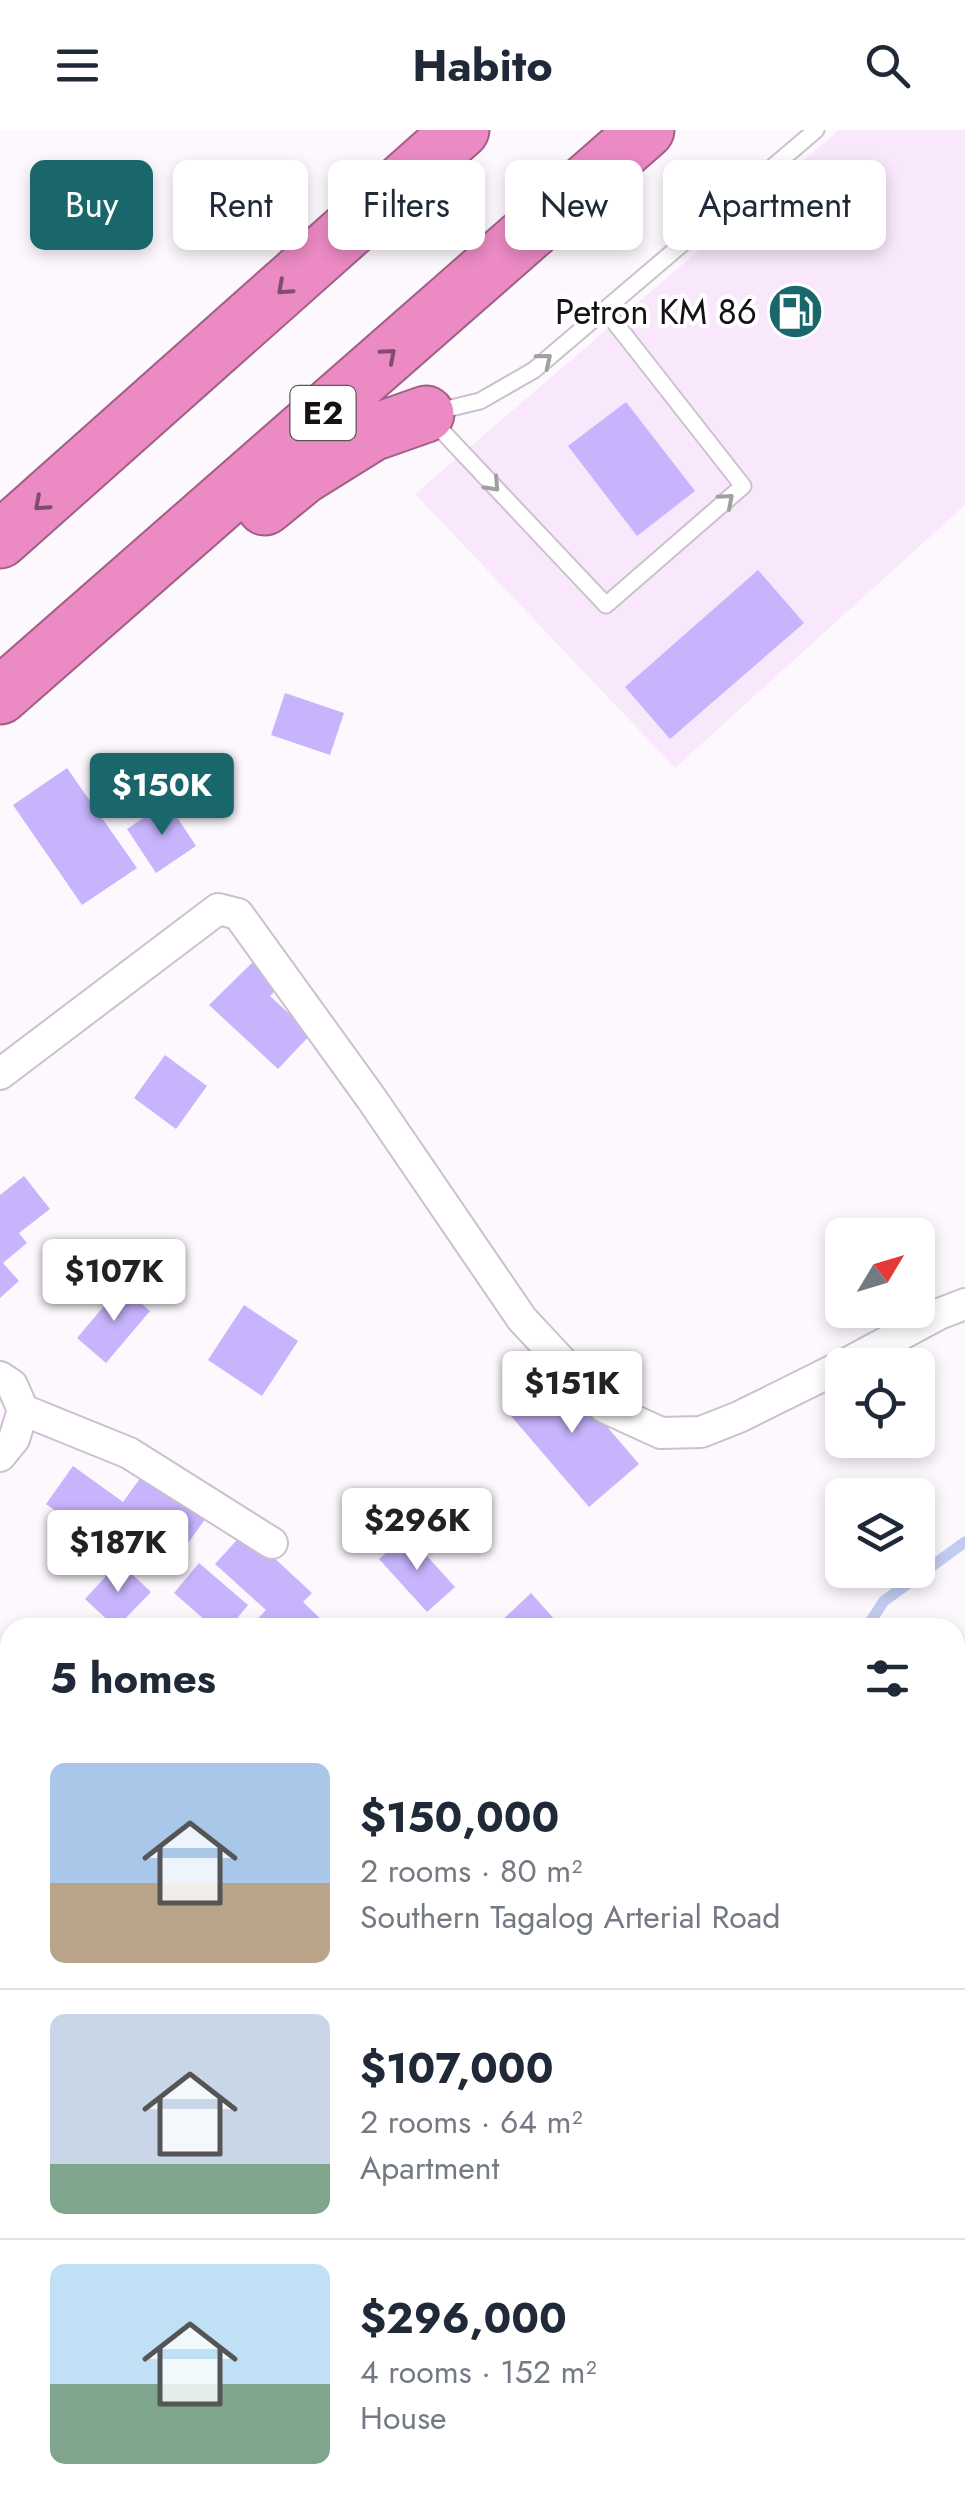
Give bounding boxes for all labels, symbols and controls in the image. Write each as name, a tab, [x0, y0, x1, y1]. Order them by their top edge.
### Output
text: Habito	[412, 33, 553, 98]
icon: menu	[50, 38, 105, 93]
icon: search	[860, 38, 915, 93]
chip: Buy	[30, 160, 153, 250]
chip: Rent	[173, 160, 308, 250]
chip: Filters	[328, 160, 485, 250]
chip: New	[505, 160, 643, 250]
chip: Apartment	[663, 160, 886, 250]
one-way arrow	[277, 276, 296, 294]
fuel station icon: Petron KM 86	[766, 282, 826, 342]
place label: Petron KM 86	[555, 287, 757, 337]
one-way arrow	[377, 348, 396, 366]
one-way arrow	[533, 354, 551, 372]
road number: E2	[290, 386, 356, 440]
one-way arrow	[481, 473, 499, 492]
one-way arrow	[34, 492, 53, 510]
one-way arrow	[715, 493, 734, 511]
pin: $150K	[92, 753, 232, 838]
text: $150K	[112, 762, 212, 808]
north arrow	[825, 1218, 935, 1328]
map controls	[825, 1218, 935, 1588]
pin: $107K	[44, 1239, 184, 1324]
text: $107K	[64, 1248, 164, 1294]
button: locate	[825, 1348, 935, 1458]
pin: $151K	[502, 1351, 642, 1436]
text: $151K	[524, 1360, 620, 1406]
button: layers	[825, 1478, 935, 1588]
pin: $296K	[347, 1488, 487, 1573]
text: $296K	[364, 1497, 470, 1543]
pin: $187K	[48, 1510, 188, 1595]
text: $187K	[69, 1519, 167, 1565]
text: 5 homes	[50, 1648, 216, 1709]
icon: filters	[860, 1651, 915, 1706]
text: $150,000	[360, 1787, 559, 1848]
icon: home	[130, 1803, 250, 1923]
text: 2 rooms · 80 m²	[360, 1848, 582, 1894]
text: Southern Tagalog Arterial Road	[360, 1894, 780, 1940]
text: $107,000	[360, 2038, 553, 2099]
icon: home	[130, 2054, 250, 2174]
text: 2 rooms · 64 m²	[360, 2099, 583, 2145]
text: Apartment	[360, 2145, 499, 2191]
text: $296,000	[360, 2288, 567, 2349]
icon: home	[130, 2304, 250, 2424]
text: 4 rooms · 152 m²	[360, 2349, 597, 2395]
text: House	[360, 2395, 447, 2441]

